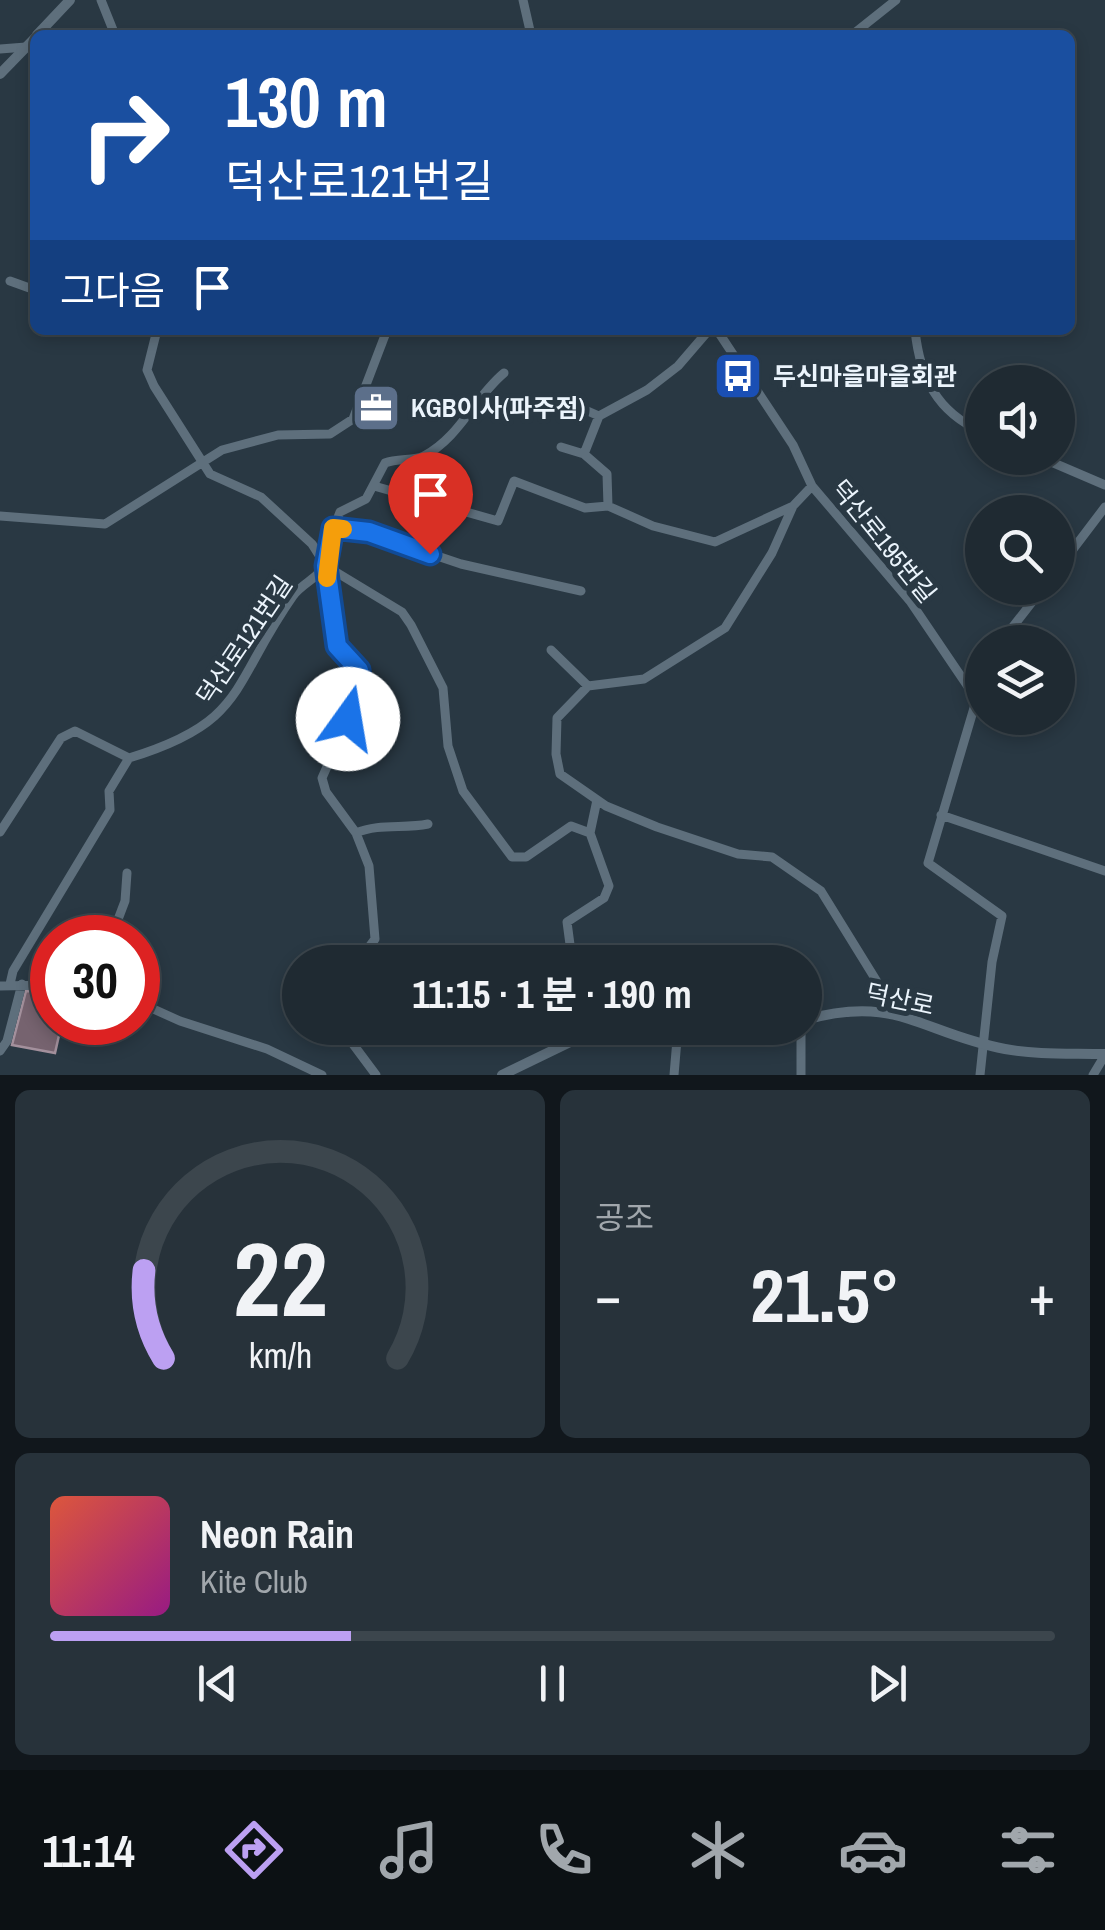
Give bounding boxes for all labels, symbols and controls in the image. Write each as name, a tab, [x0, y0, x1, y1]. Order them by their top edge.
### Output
text: 130 m	[225, 55, 388, 149]
icon: right	[60, 70, 190, 200]
text: 덕산로121번길	[225, 150, 494, 211]
icon: arrive	[185, 260, 240, 315]
text: 그다음	[60, 265, 165, 316]
bus stop icon: 두신마을마을회관	[712, 350, 764, 402]
place label: 두신마을마을회관	[773, 359, 957, 393]
map controls	[965, 365, 1075, 735]
button: sound	[965, 365, 1075, 475]
office icon: KGB이사(파주점)	[350, 382, 402, 434]
place label: KGB이사(파주점)	[411, 391, 585, 425]
pin	[388, 452, 473, 555]
icon: arrive	[403, 467, 458, 522]
street label: 덕산로195번길	[824, 472, 944, 610]
button: search	[965, 495, 1075, 605]
street label: 덕산로121번길	[188, 569, 300, 711]
button: layers	[965, 625, 1075, 735]
position arrow	[296, 667, 400, 771]
speed limit sign: 30	[30, 915, 160, 1045]
text: 11:15 · 1 분 · 190 m	[412, 969, 692, 1020]
street label: 덕산로	[863, 975, 937, 1023]
text: 공조	[595, 1196, 654, 1239]
text: 22	[233, 1208, 327, 1348]
text: 21.5°	[750, 1244, 900, 1345]
text: −	[595, 1258, 621, 1332]
text: +	[1029, 1258, 1055, 1332]
text: km/h	[248, 1331, 312, 1379]
text: Neon Rain	[200, 1509, 354, 1560]
text: Kite Club	[200, 1560, 308, 1603]
icon: previous	[190, 1656, 245, 1711]
icon: pause	[525, 1656, 580, 1711]
icon: next	[860, 1656, 915, 1711]
icon: directions	[219, 1815, 289, 1885]
icon: music	[374, 1815, 444, 1885]
icon: phone	[529, 1815, 599, 1885]
icon: climate	[683, 1815, 753, 1885]
icon: car	[838, 1815, 908, 1885]
icon: filters	[993, 1815, 1063, 1885]
text: 11:14	[42, 1820, 135, 1881]

